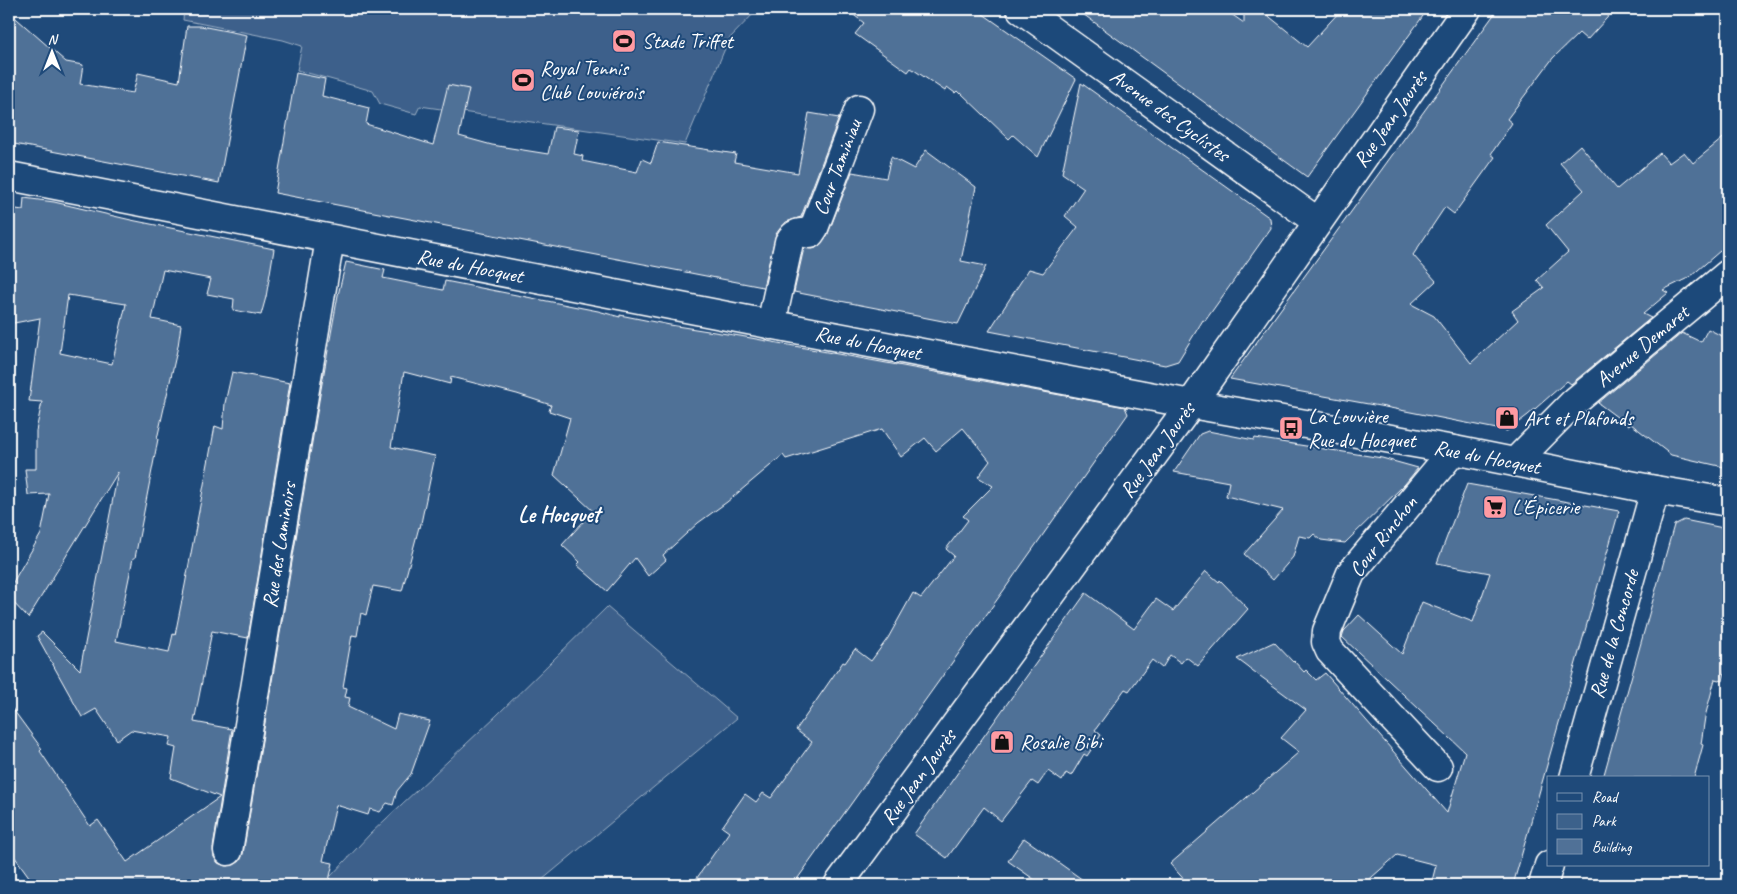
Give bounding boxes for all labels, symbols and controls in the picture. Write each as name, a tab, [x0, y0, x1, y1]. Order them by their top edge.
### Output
north arrow	[28, 28, 78, 78]
sports icon: Stade Triffet	[611, 28, 637, 54]
place label: Stade Triffet	[642, 28, 735, 54]
text: N	[48, 31, 59, 48]
place label: Royal Tennis Club Louviérois	[540, 55, 645, 105]
street label: Avenue des Cyclistes	[1105, 63, 1236, 168]
street label: Rue Jean Jaurès	[1347, 64, 1434, 172]
sports icon: Royal Tennis Club Louviérois	[510, 67, 536, 93]
street label: Cour Taminiau	[807, 114, 868, 219]
street label: Rue du Hocquet	[415, 243, 527, 289]
street label: Avenue Demaret	[1590, 298, 1696, 393]
street label: Rue du Hocquet	[813, 320, 925, 366]
street label: Rue Jean Jaurès	[1114, 396, 1201, 503]
place label: La Louvière Rue du Hocquet	[1308, 403, 1418, 453]
shop icon: Art et Plafonds	[1494, 405, 1520, 431]
place label: Art et Plafonds	[1524, 405, 1635, 431]
bus stop icon: La Louvière Rue du Hocquet	[1278, 415, 1304, 441]
street label: Rue du Hocquet	[1432, 434, 1544, 480]
street label: Rue des Laminoirs	[256, 478, 302, 610]
street label: Cour Rinchon	[1343, 490, 1423, 582]
supermarket icon: L'Épicerie	[1482, 494, 1508, 520]
place label: L'Épicerie	[1512, 494, 1581, 520]
district label: Le Hocquet	[518, 501, 604, 529]
street label: Rue de la Concorde	[1583, 565, 1645, 701]
street label: Rue Jean Jaurès	[875, 723, 962, 830]
shop icon: Rosalie Bibi	[989, 729, 1015, 755]
place label: Rosalie Bibi	[1020, 729, 1104, 755]
legend	[1547, 776, 1710, 866]
text: Road	[1592, 788, 1619, 807]
text: Park	[1592, 812, 1617, 831]
text: Building	[1592, 838, 1632, 857]

